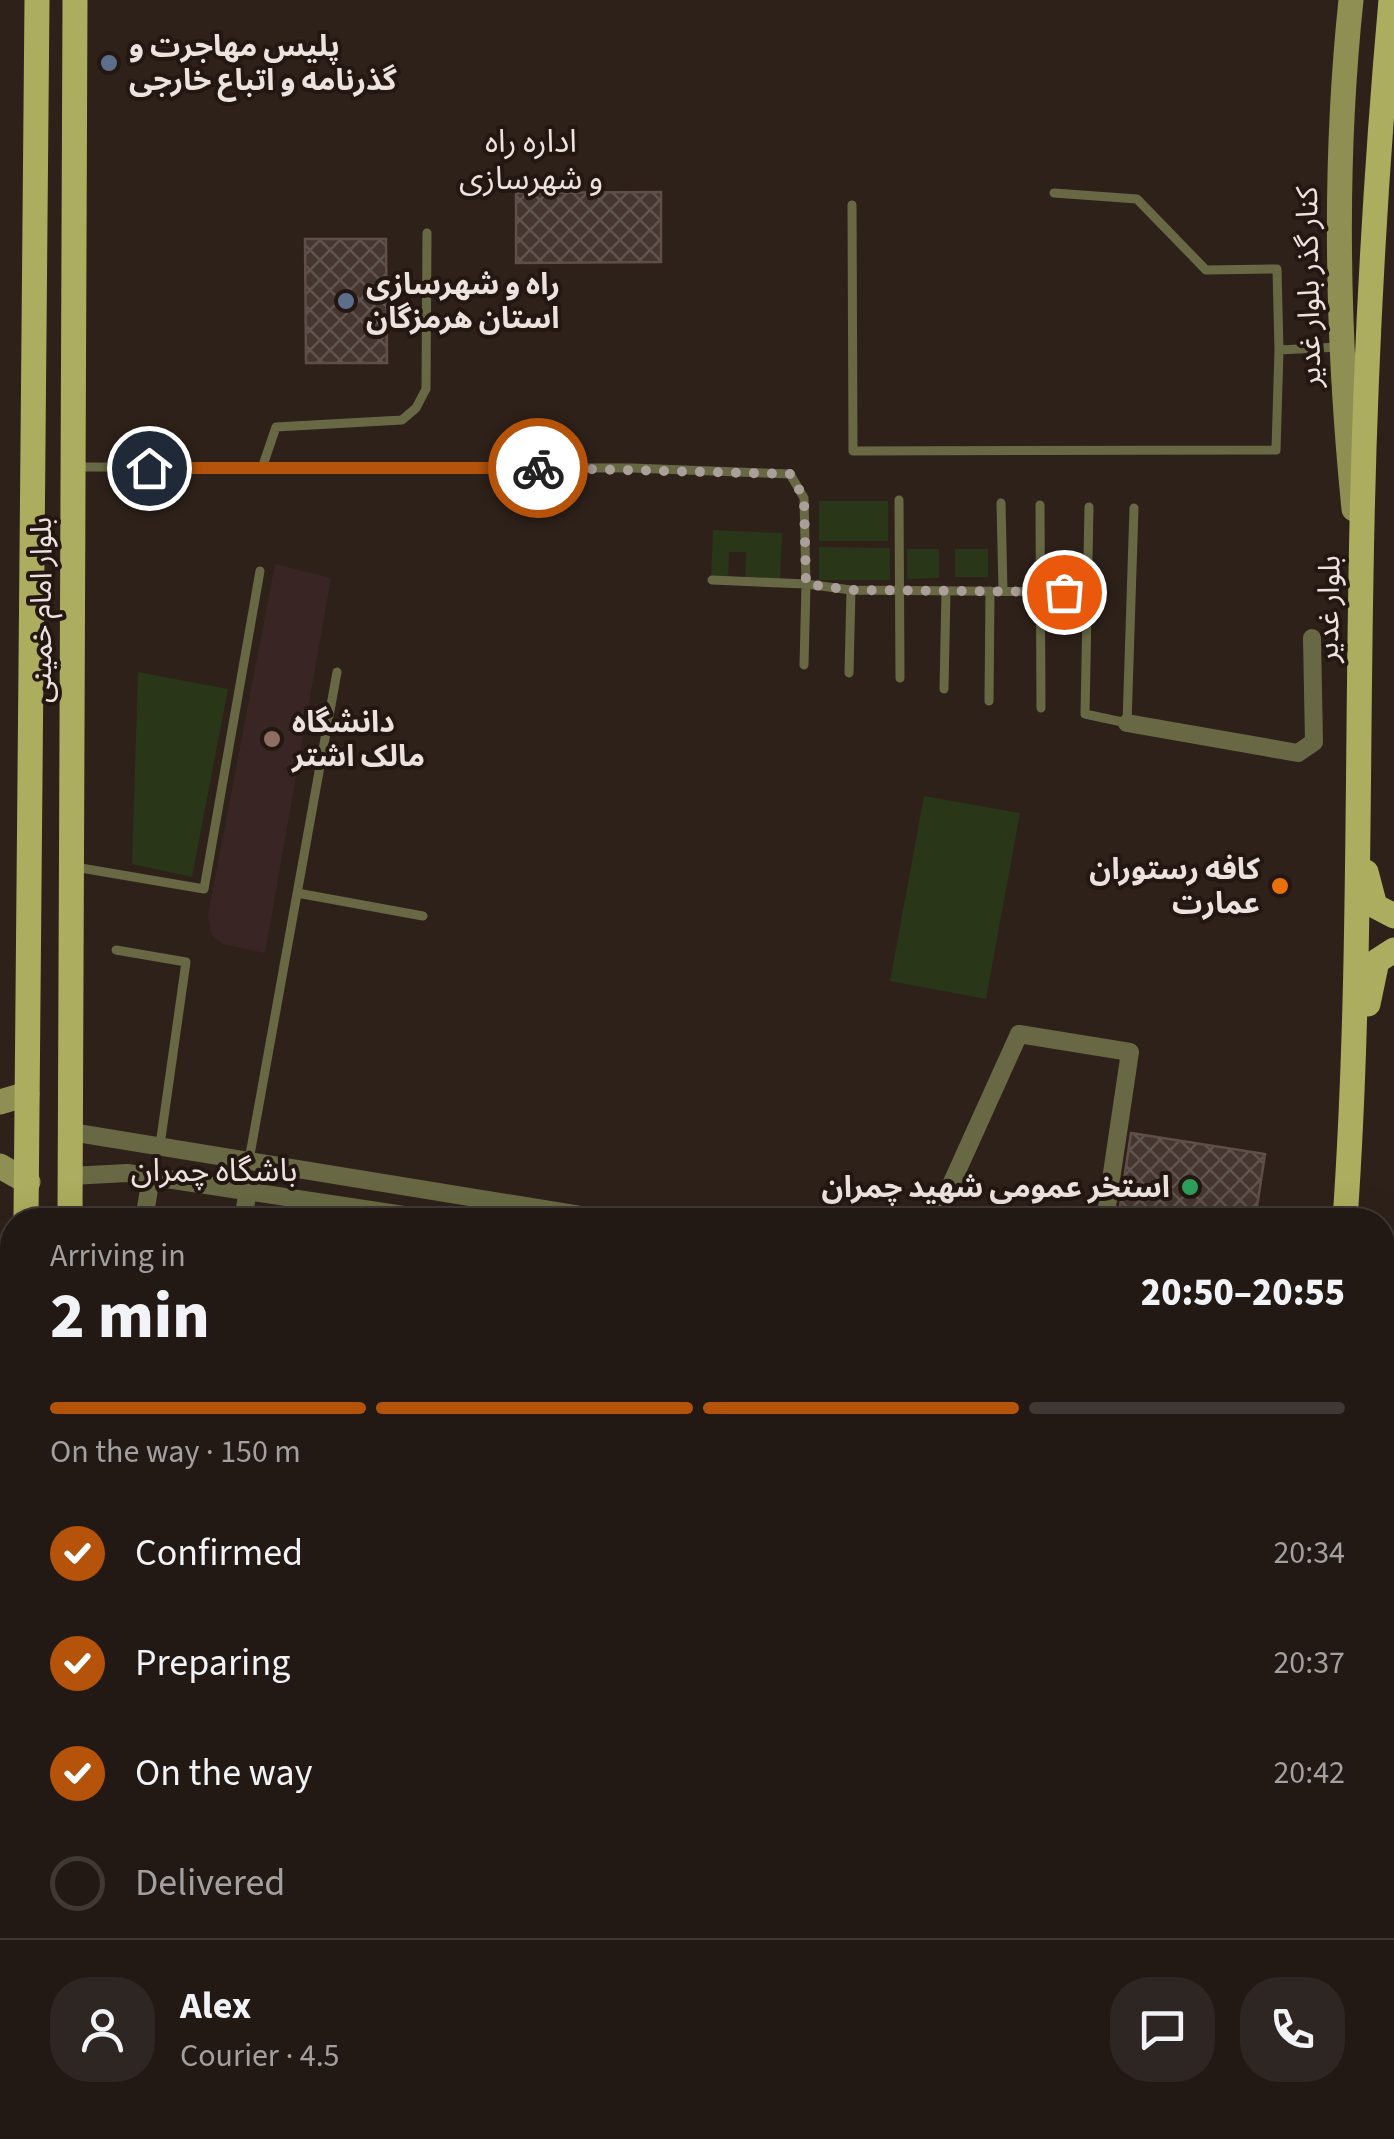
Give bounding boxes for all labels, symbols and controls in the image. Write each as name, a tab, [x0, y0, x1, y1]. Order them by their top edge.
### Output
place label: پلیس مهاجرت و گذرنامه و اتباع خارجى	[129, 25, 397, 102]
marker: پلیس مهاجرت و گذرنامه و اتباع خارجى	[98, 52, 120, 74]
district label: اداره راه و شهرسازی	[459, 119, 603, 202]
street label: کنار گذر بلوار غدیر	[1286, 186, 1332, 389]
place label: راه و شهرسازی استان هرمزگان	[366, 263, 560, 340]
marker: راه و شهرسازی استان هرمزگان	[335, 290, 357, 312]
courier	[488, 418, 588, 518]
pin	[107, 426, 192, 511]
icon: home	[122, 441, 177, 496]
icon: bike	[511, 441, 566, 496]
street label: بلوار امام خمینی	[20, 517, 63, 703]
pin	[1022, 550, 1107, 635]
street label: بلوار غدیر	[1307, 555, 1351, 664]
icon: bag	[1037, 565, 1092, 620]
place label: دانشگاه مالک اشتر	[290, 701, 425, 778]
marker: دانشگاه مالک اشتر	[261, 728, 283, 750]
place label: کافه رستوران عمارت	[1089, 848, 1260, 925]
marker: کافه رستوران عمارت	[1269, 875, 1291, 897]
district label: باشگاه چمران	[131, 1148, 297, 1194]
place label: استخر عمومی شهید چمران	[822, 1166, 1170, 1209]
marker: استخر عمومی شهید چمران	[1179, 1176, 1201, 1198]
text: Arriving in	[50, 1233, 186, 1279]
text: 20:50–20:55	[1141, 1266, 1345, 1320]
text: 2 min	[50, 1270, 210, 1363]
text: On the way · 150 m	[50, 1429, 301, 1475]
icon: check	[50, 1526, 105, 1581]
text: Confirmed	[135, 1526, 303, 1580]
text: 20:34	[1273, 1530, 1345, 1576]
icon: check	[50, 1636, 105, 1691]
text: Preparing	[135, 1636, 290, 1690]
text: 20:37	[1273, 1640, 1345, 1686]
icon: check	[50, 1746, 105, 1801]
text: On the way	[135, 1746, 312, 1800]
text: 20:42	[1273, 1750, 1345, 1796]
text: Delivered	[135, 1856, 285, 1910]
button: person	[50, 1977, 155, 2082]
button: chat	[1110, 1977, 1215, 2082]
button: phone	[1240, 1977, 1345, 2082]
text: Alex	[180, 1979, 251, 2033]
text: Courier · 4.5	[180, 2033, 340, 2079]

